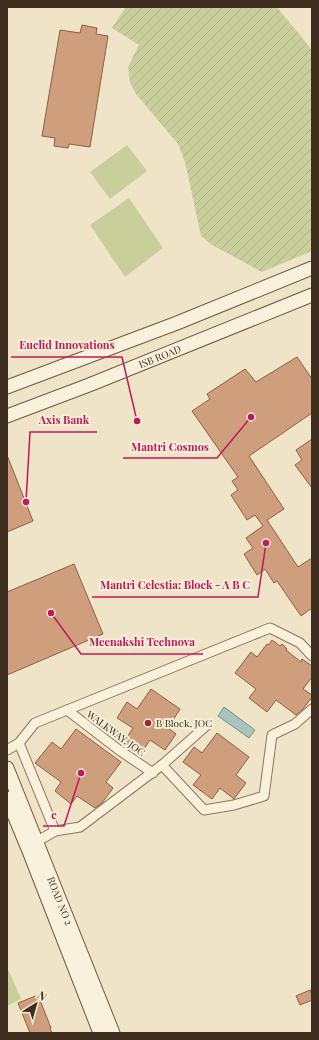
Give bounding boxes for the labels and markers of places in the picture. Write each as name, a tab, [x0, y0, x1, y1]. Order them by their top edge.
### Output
callout: Euclid Innovations	[11, 334, 122, 357]
callout: Axis Bank	[30, 409, 97, 432]
callout: Mantri Cosmos	[123, 435, 217, 458]
callout: Mantri Celestia: Block - A B C	[92, 574, 258, 597]
callout: Meenakshi Technova	[81, 631, 203, 654]
place label: B Block, JOC	[156, 716, 212, 730]
marker: B Block, JOC	[143, 718, 153, 728]
callout: c	[43, 803, 64, 826]

